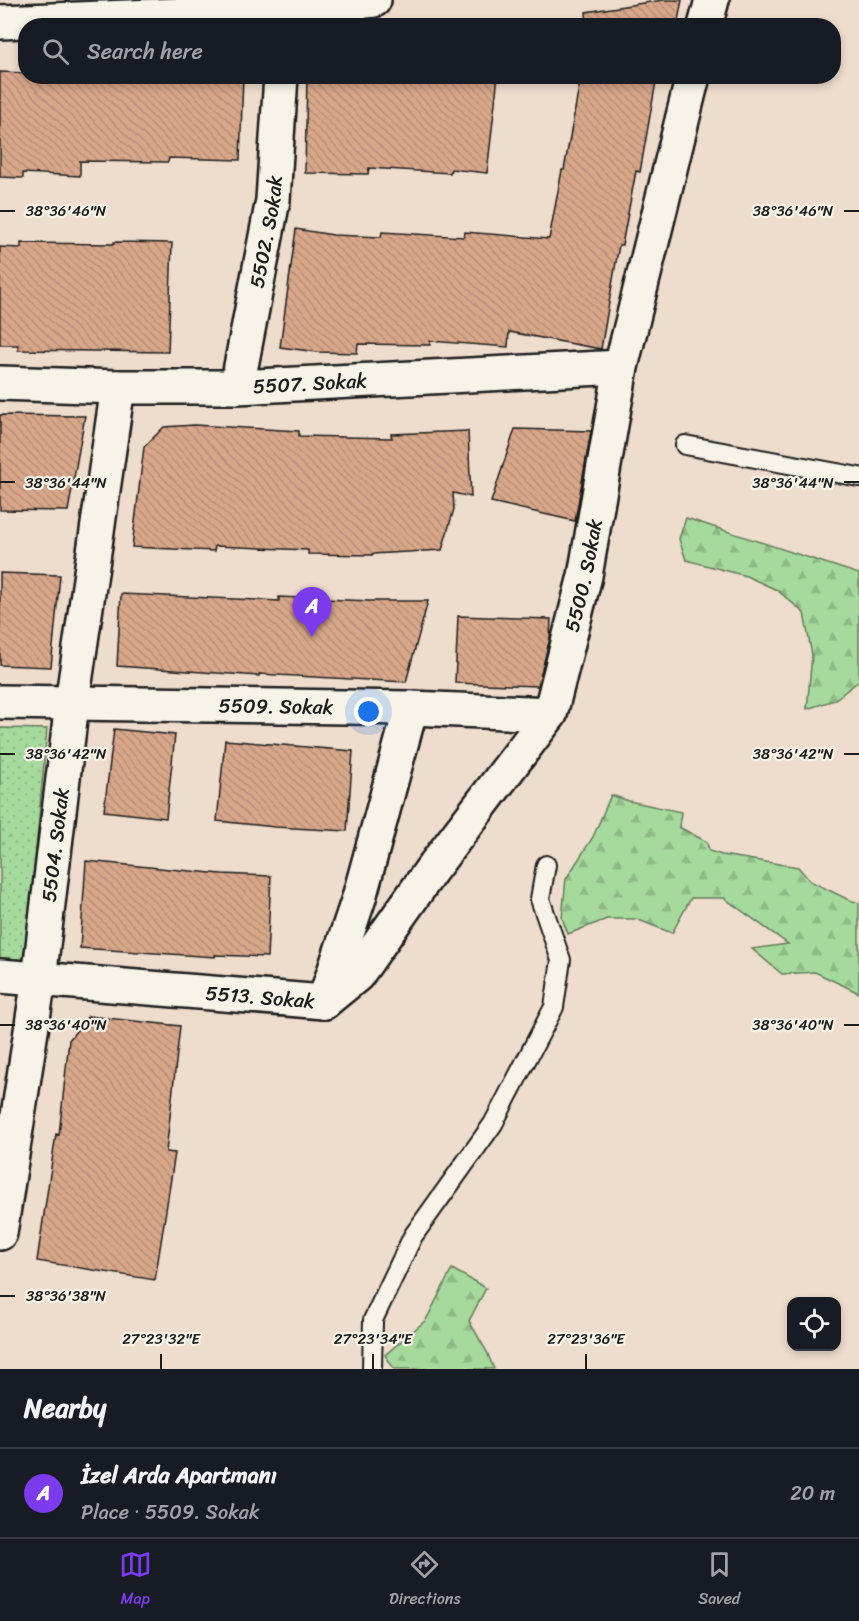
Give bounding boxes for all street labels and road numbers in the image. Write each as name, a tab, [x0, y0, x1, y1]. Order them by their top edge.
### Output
street label: 5502. Sokak	[239, 174, 293, 291]
street label: 5507. Sokak	[252, 363, 368, 404]
street label: 5500. Sokak	[554, 516, 613, 636]
street label: 5509. Sokak	[218, 688, 334, 725]
street label: 5504. Sokak	[31, 786, 80, 904]
street label: 5513. Sokak	[204, 976, 316, 1019]

